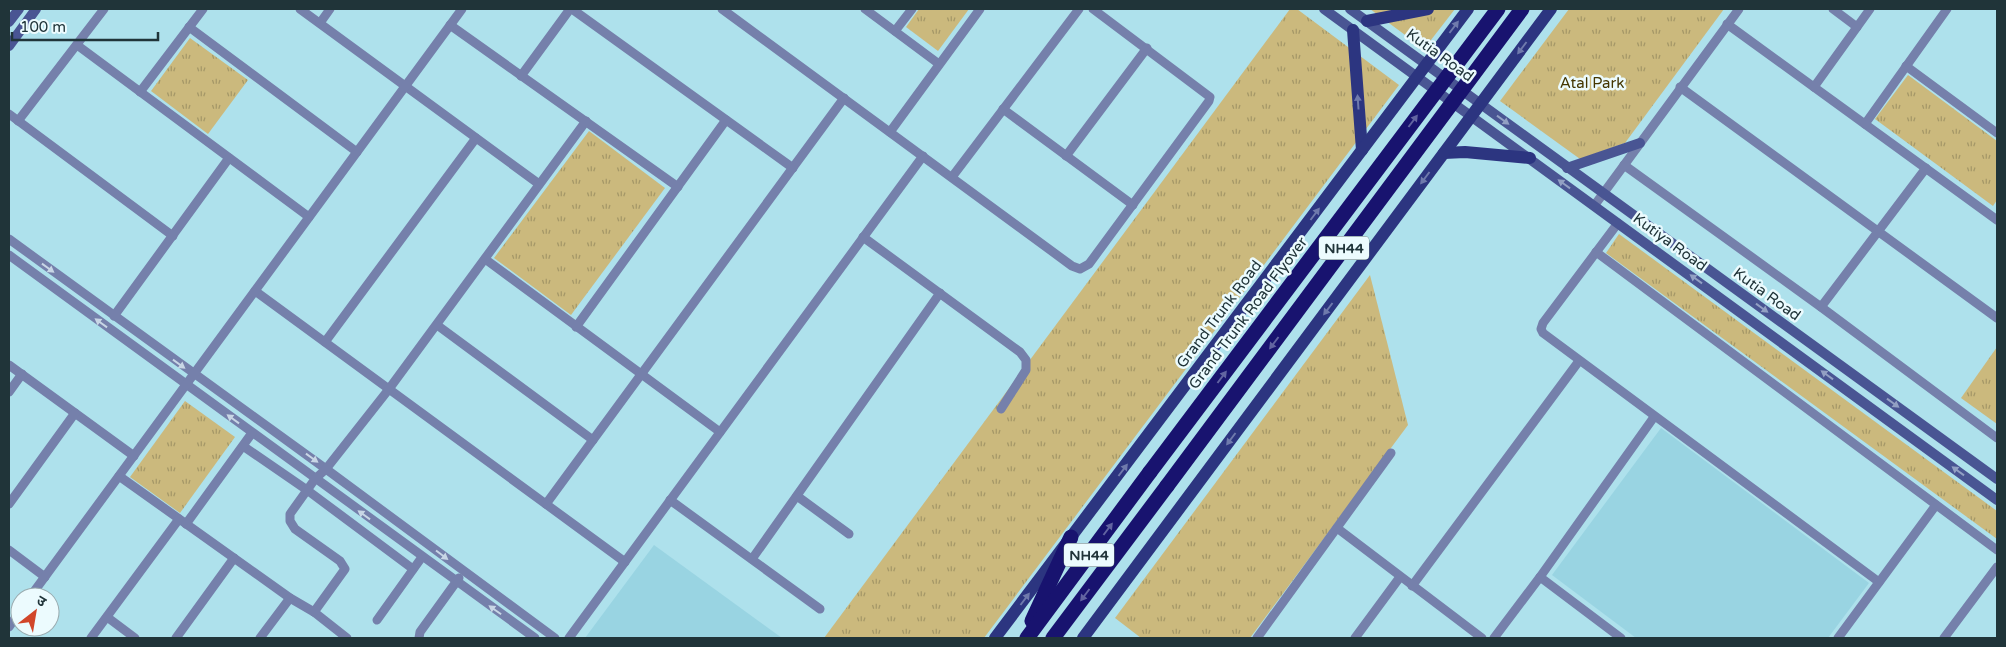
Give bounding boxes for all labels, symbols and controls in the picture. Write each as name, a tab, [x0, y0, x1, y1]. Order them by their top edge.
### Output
scale bar	[12, 10, 159, 42]
text: 100 m	[20, 18, 66, 36]
one-way arrow	[1449, 20, 1459, 34]
street label: Kutia Road	[1403, 25, 1477, 85]
one-way arrow	[1517, 41, 1527, 55]
park label: Atal Park	[1560, 74, 1624, 92]
one-way arrow	[1354, 93, 1362, 109]
one-way arrow	[1408, 115, 1419, 128]
one-way arrow	[1496, 115, 1510, 125]
one-way arrow	[1420, 171, 1431, 184]
one-way arrow	[1558, 178, 1571, 189]
one-way arrow	[1309, 208, 1320, 221]
street label: Kutiya Road	[1630, 209, 1710, 275]
street label: Grand Trunk Road Flyover	[1185, 233, 1311, 393]
road number: NH44	[1319, 237, 1369, 260]
street label: Grand Trunk Road	[1173, 257, 1265, 371]
one-way arrow	[41, 263, 55, 273]
street label: Kutia Road	[1730, 264, 1804, 324]
one-way arrow	[1689, 274, 1703, 284]
one-way arrow	[1323, 302, 1333, 316]
one-way arrow	[1755, 303, 1769, 313]
one-way arrow	[94, 318, 108, 328]
one-way arrow	[1268, 336, 1279, 349]
one-way arrow	[172, 359, 186, 369]
one-way arrow	[1820, 370, 1834, 380]
one-way arrow	[1216, 371, 1227, 384]
one-way arrow	[1886, 398, 1899, 409]
one-way arrow	[227, 413, 240, 424]
one-way arrow	[1226, 432, 1236, 446]
one-way arrow	[305, 453, 318, 463]
one-way arrow	[1117, 464, 1128, 477]
one-way arrow	[1951, 466, 1965, 476]
one-way arrow	[358, 509, 371, 520]
one-way arrow	[1103, 523, 1114, 536]
road number: NH44	[1064, 544, 1114, 566]
one-way arrow	[435, 550, 448, 561]
north arrow	[10, 587, 60, 637]
one-way arrow	[1080, 588, 1090, 602]
text: उ	[34, 592, 50, 611]
one-way arrow	[1019, 593, 1030, 606]
one-way arrow	[489, 605, 502, 615]

